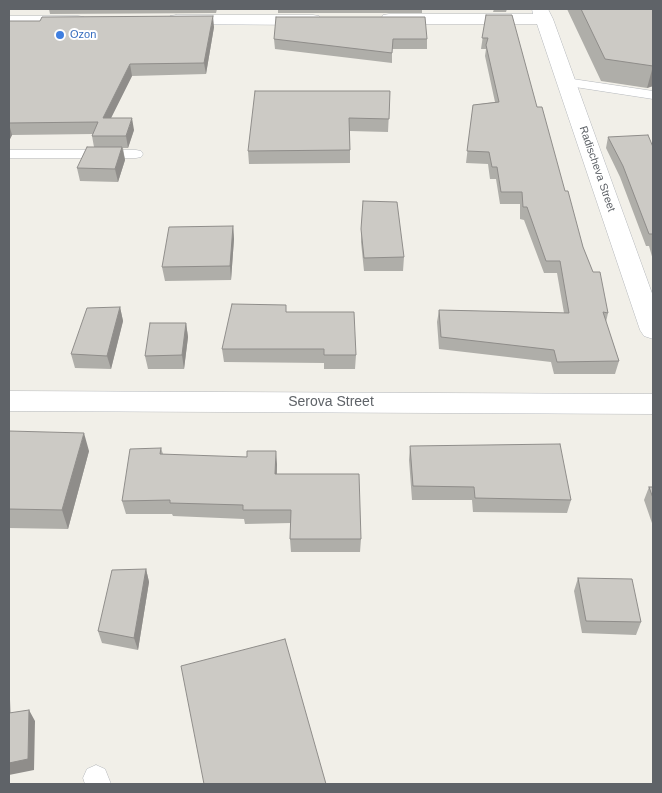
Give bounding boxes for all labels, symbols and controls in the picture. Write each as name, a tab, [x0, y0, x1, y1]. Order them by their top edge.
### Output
place label: Ozon	[70, 28, 96, 42]
marker: Ozon	[54, 29, 66, 41]
street label: Radischeva Street	[576, 124, 618, 214]
street label: Serova Street	[288, 394, 374, 410]

